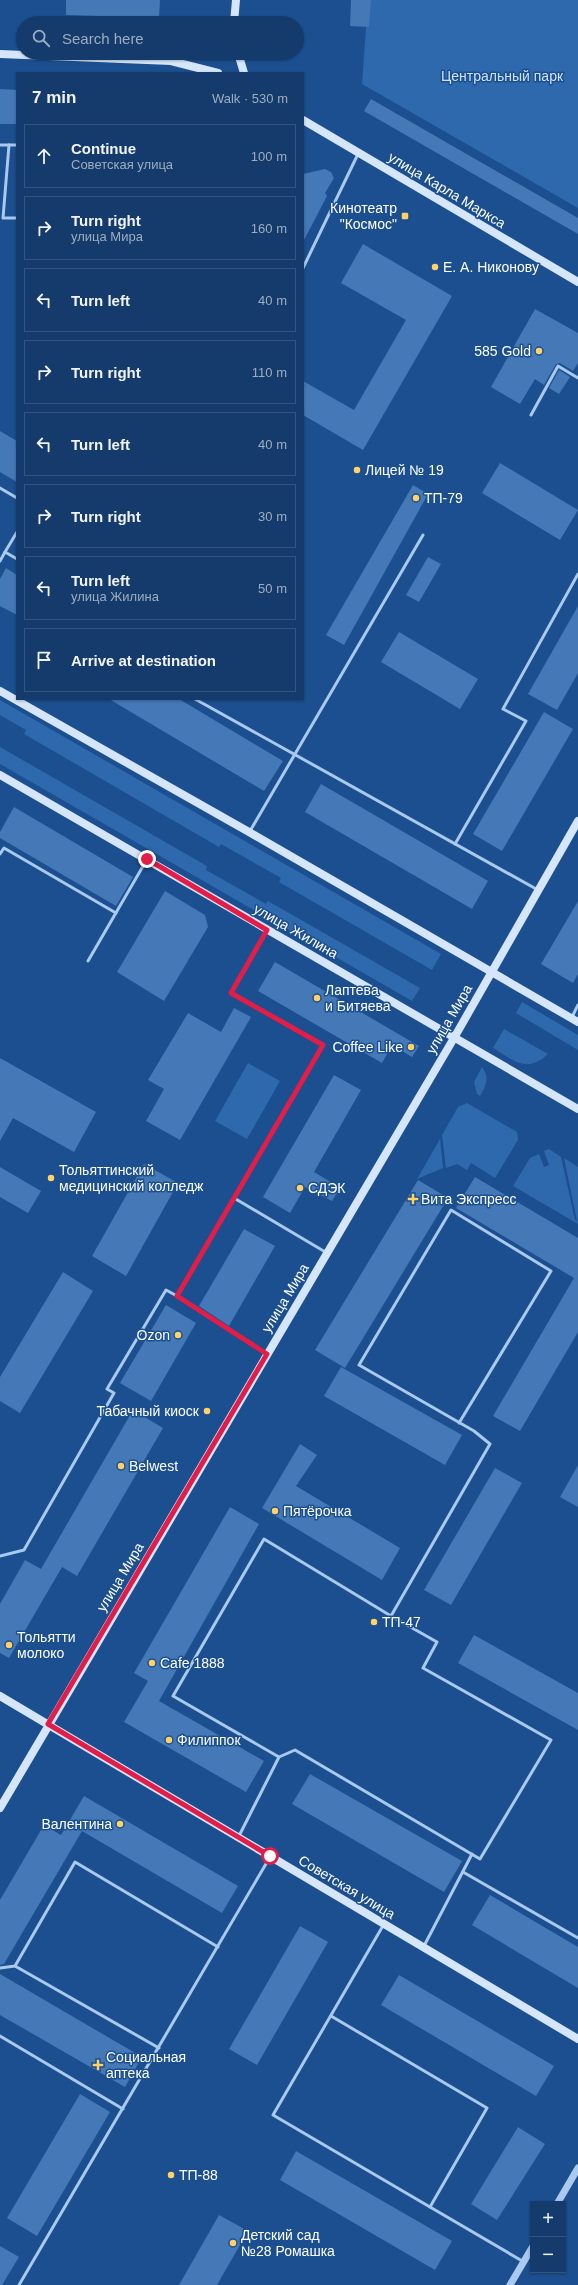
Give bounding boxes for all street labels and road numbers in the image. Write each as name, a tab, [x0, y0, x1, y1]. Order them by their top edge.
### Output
street label: улица Карла Маркса	[385, 149, 509, 231]
street label: улица Жилина	[251, 900, 341, 962]
street label: улица Мира	[423, 981, 475, 1057]
street label: улица Мира	[258, 1261, 312, 1335]
street label: улица Мира	[93, 1540, 147, 1614]
street label: Советская улица	[296, 1852, 398, 1922]

